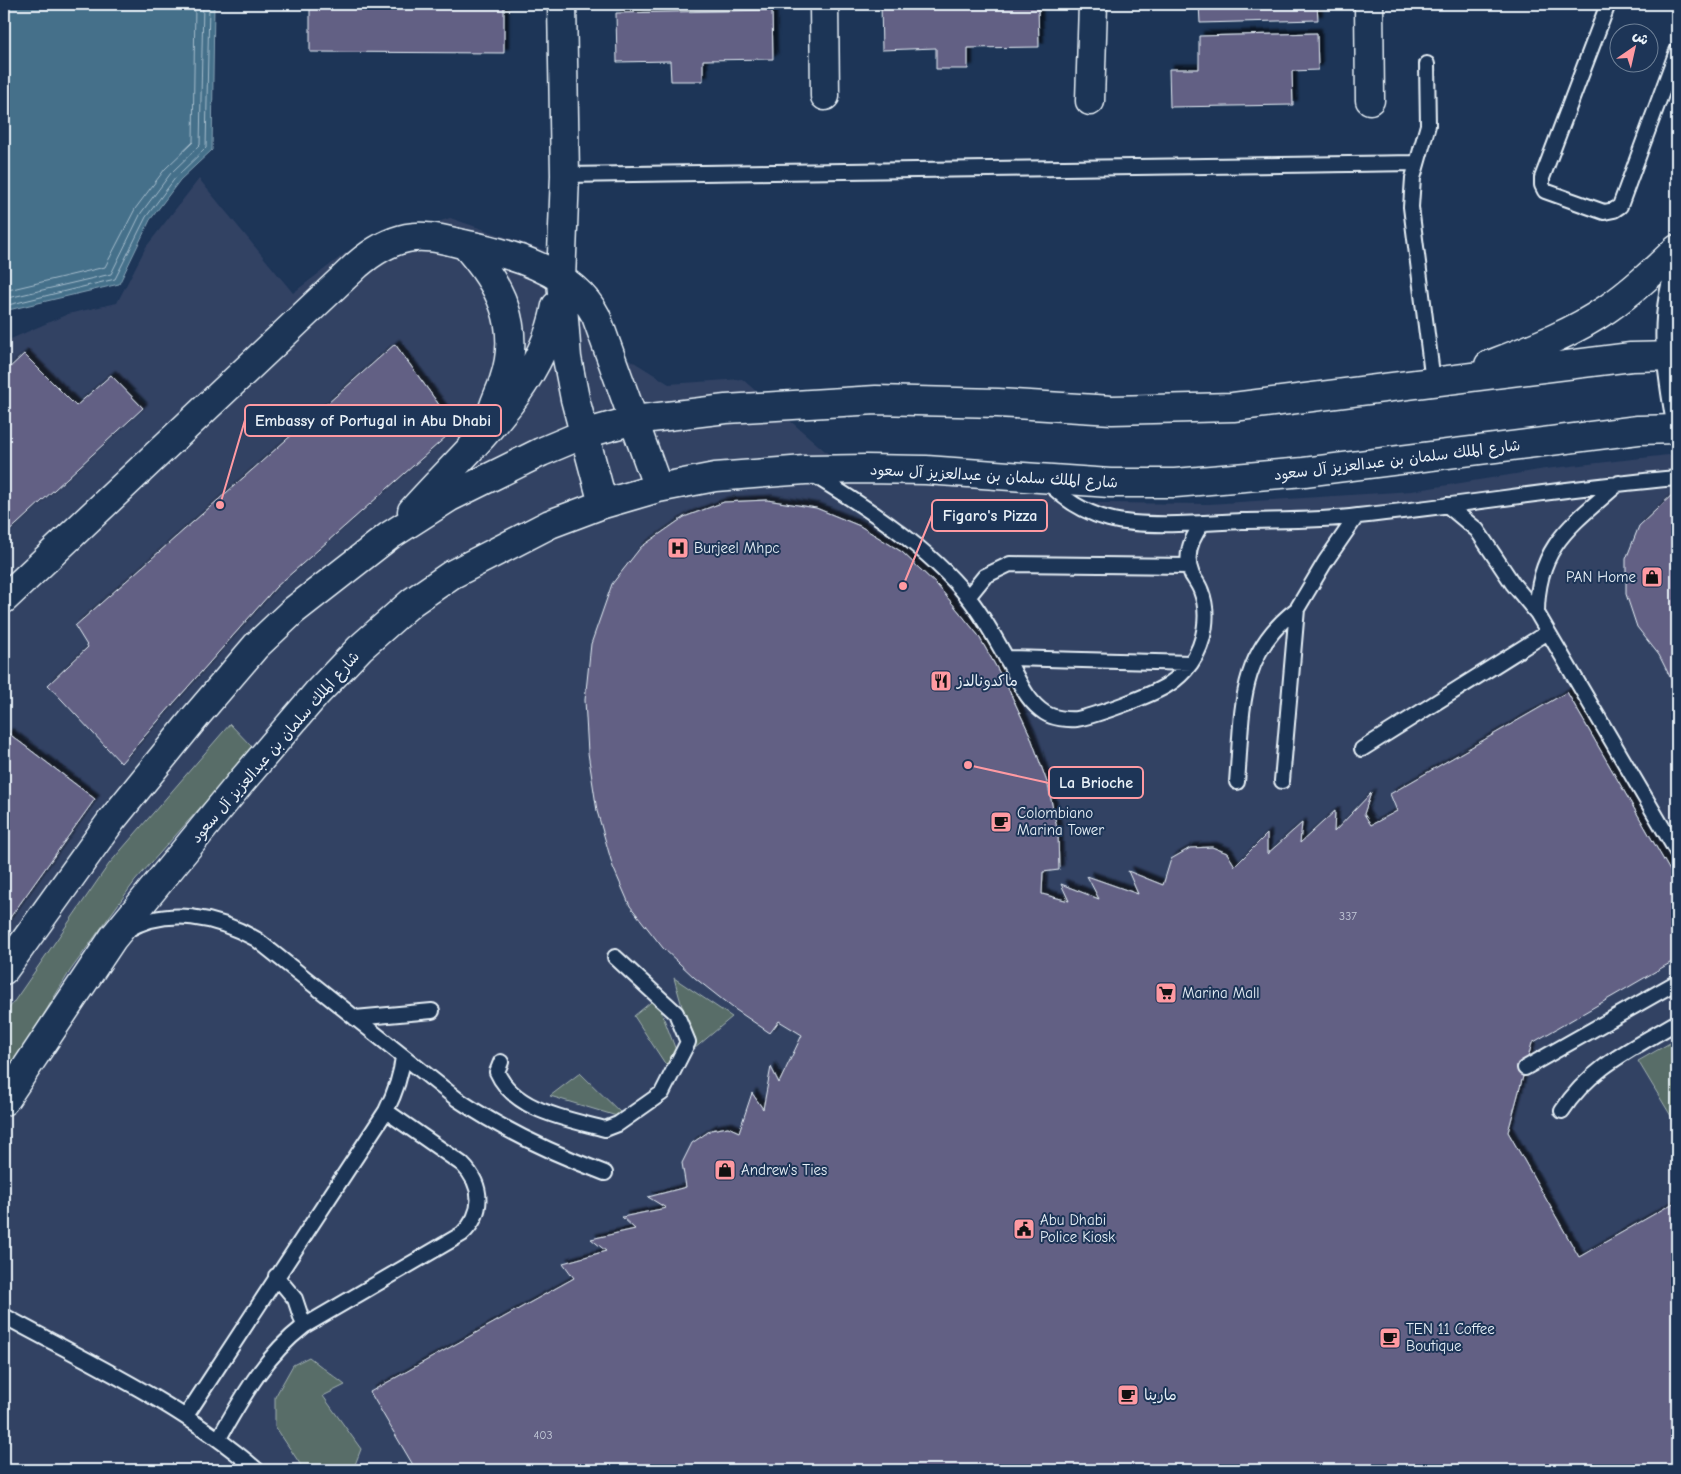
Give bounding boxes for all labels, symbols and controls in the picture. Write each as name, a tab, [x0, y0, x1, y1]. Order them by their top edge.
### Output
north arrow	[1608, 22, 1658, 72]
text: ش	[1630, 26, 1652, 49]
callout: Embassy of Portugal in Abu Dhabi	[245, 405, 501, 436]
text: Embassy of Portugal in Abu Dhabi	[255, 412, 491, 430]
street label: شارع الملك سلمان بن عبدالعزيز آل سعود	[1273, 436, 1521, 485]
street label: شارع الملك سلمان بن عبدالعزيز آل سعود	[870, 461, 1118, 492]
callout: Figaro's Pizza	[932, 500, 1047, 531]
text: Figaro's Pizza	[943, 507, 1037, 525]
hospital icon: Burjeel Mhpc	[666, 536, 690, 560]
place label: Burjeel Mhpc	[694, 539, 780, 557]
shop icon: PAN Home	[1640, 565, 1664, 589]
place label: PAN Home	[1566, 568, 1636, 586]
street label: شارع الملك سلمان بن عبدالعزيز آل سعود	[187, 647, 364, 847]
restaurant icon: ماكدونالدز	[929, 669, 953, 693]
place label: ماكدونالدز	[956, 672, 1018, 691]
callout: La Brioche	[1049, 767, 1143, 798]
text: La Brioche	[1059, 774, 1133, 792]
place label: Colombiano Marina Tower	[1017, 804, 1104, 839]
cafe icon: Colombiano Marina Tower	[989, 810, 1013, 834]
house number: 337	[1339, 909, 1357, 923]
supermarket icon: Marina Mall	[1154, 981, 1178, 1005]
place label: Marina Mall	[1182, 984, 1260, 1002]
shop icon: Andrew's Ties	[713, 1158, 737, 1182]
place label: Andrew's Ties	[741, 1161, 827, 1179]
place label: Abu Dhabi Police Kiosk	[1040, 1211, 1116, 1246]
public building icon: Abu Dhabi Police Kiosk	[1012, 1217, 1036, 1241]
place label: TEN 11 Coffee Boutique	[1406, 1320, 1495, 1355]
cafe icon: TEN 11 Coffee Boutique	[1378, 1326, 1402, 1350]
cafe icon: مارينا	[1116, 1383, 1140, 1407]
place label: مارينا	[1144, 1386, 1177, 1404]
house number: 403	[533, 1428, 553, 1442]

